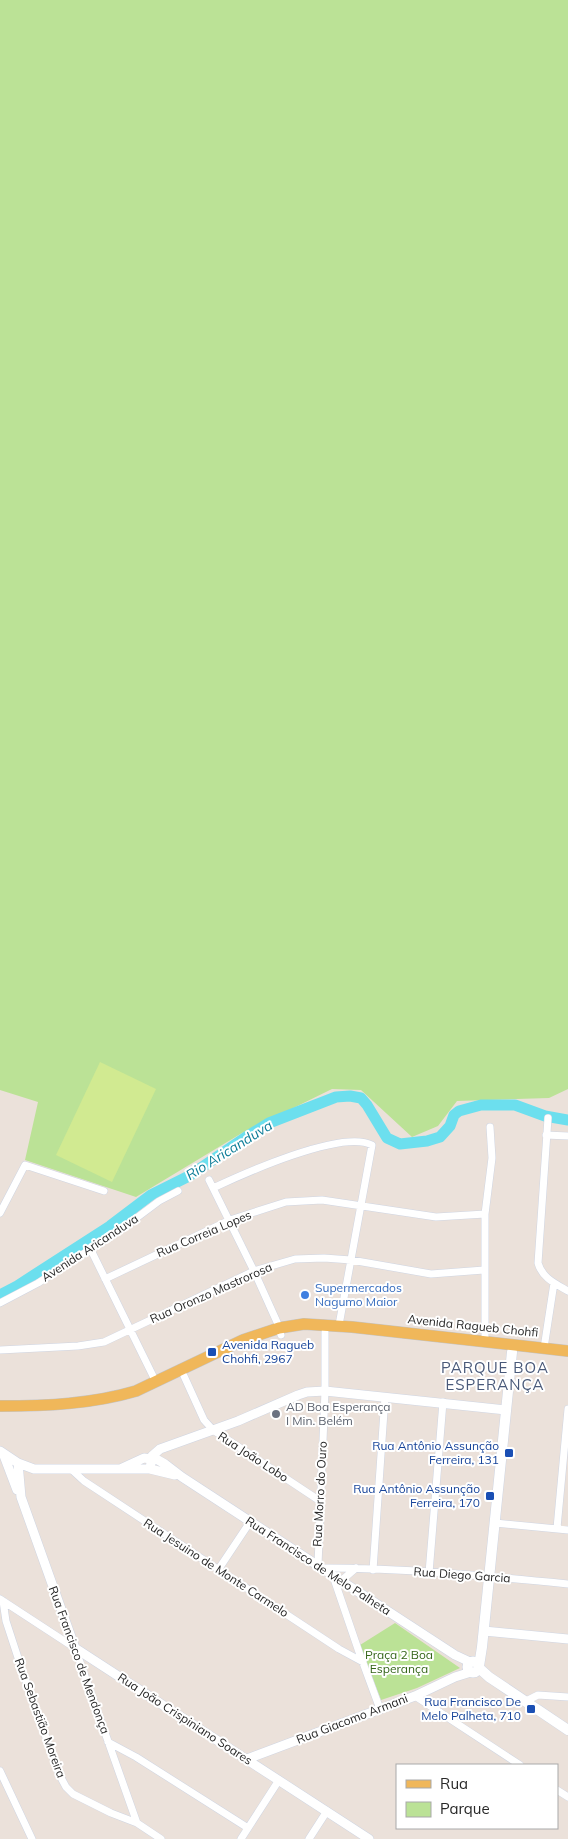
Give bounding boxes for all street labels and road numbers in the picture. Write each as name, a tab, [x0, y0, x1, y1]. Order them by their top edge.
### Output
street label: Rua Correia Lopes	[154, 1207, 254, 1260]
street label: Avenida Aricanduva	[38, 1211, 141, 1284]
street label: Rua Oronzo Mastrorosa	[147, 1259, 274, 1326]
street label: Avenida Ragueb Chohfi	[407, 1311, 539, 1340]
street label: Rua João Lobo	[215, 1428, 291, 1485]
street label: Rua Morro do Ouro	[309, 1441, 330, 1547]
street label: Rua Francisco de Melo Palheta	[243, 1513, 394, 1618]
street label: Rua Jesuino de Monte Carmelo	[141, 1515, 292, 1620]
street label: Rua Diego Garcia	[413, 1564, 511, 1585]
street label: Rua Francisco de Mendonça	[46, 1584, 113, 1736]
street label: Rua Sebastião Moreira	[12, 1656, 69, 1780]
street label: Rua João Crispiniano Soares	[115, 1669, 255, 1768]
street label: Rua Giacomo Armani	[294, 1690, 410, 1747]

